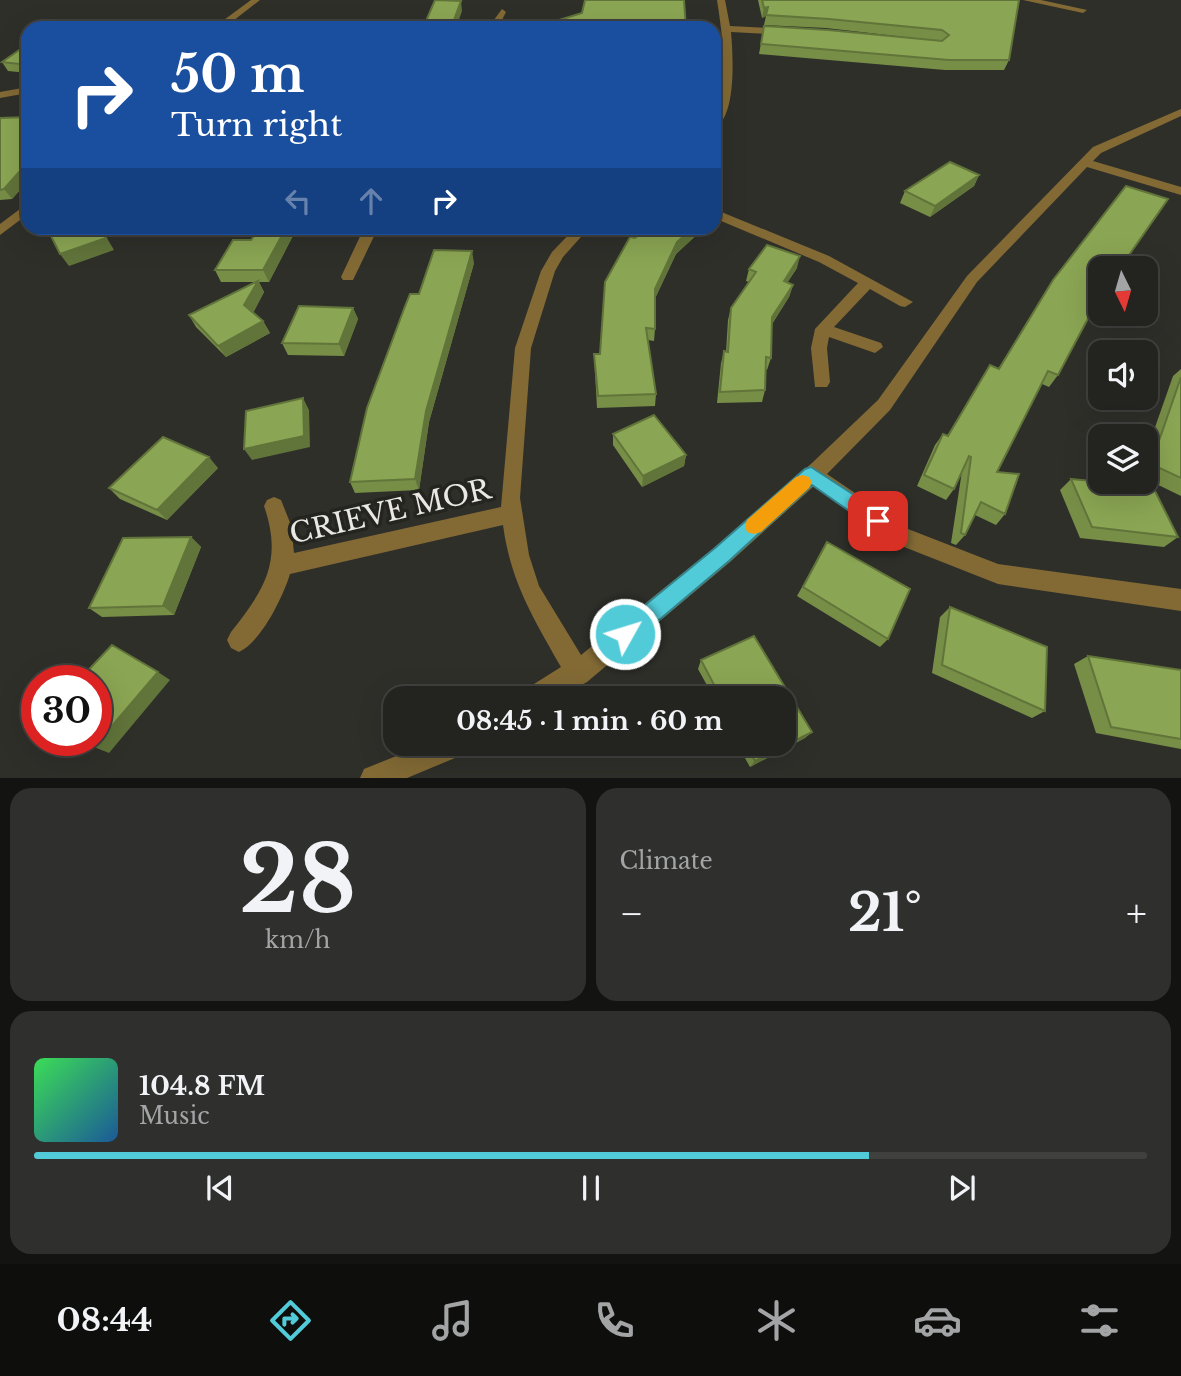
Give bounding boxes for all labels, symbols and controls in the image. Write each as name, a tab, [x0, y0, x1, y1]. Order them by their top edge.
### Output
text: 50 m	[171, 44, 304, 105]
icon: right	[56, 49, 147, 140]
text: Turn right	[171, 105, 342, 145]
icon: left	[279, 182, 317, 220]
icon: ahead	[352, 182, 390, 220]
icon: right	[425, 182, 463, 220]
north arrow	[1088, 256, 1158, 326]
map controls	[1088, 256, 1158, 494]
button: sound	[1088, 340, 1158, 410]
button: layers	[1088, 424, 1158, 494]
street label: CRIEVE MOR	[286, 471, 495, 552]
pin	[848, 491, 908, 551]
icon: arrive	[859, 502, 897, 540]
position arrow	[588, 597, 662, 671]
speed limit sign: 30	[21, 665, 112, 756]
text: 08:45 · 1 min · 60 m	[456, 705, 723, 737]
text: 28	[239, 824, 356, 937]
text: Climate	[620, 847, 713, 875]
text: 21°	[848, 881, 922, 945]
text: −	[620, 890, 644, 937]
text: +	[1126, 890, 1147, 937]
text: km/h	[265, 926, 330, 954]
text: 104.8 FM	[139, 1070, 265, 1102]
text: Music	[139, 1102, 210, 1130]
icon: previous	[201, 1169, 239, 1207]
icon: pause	[572, 1169, 610, 1207]
icon: next	[943, 1169, 981, 1207]
icon: directions	[266, 1296, 315, 1345]
icon: music	[428, 1296, 477, 1345]
icon: phone	[590, 1296, 639, 1345]
icon: climate	[752, 1296, 801, 1345]
icon: car	[913, 1296, 962, 1345]
icon: filters	[1075, 1296, 1124, 1345]
text: 08:44	[56, 1300, 153, 1340]

